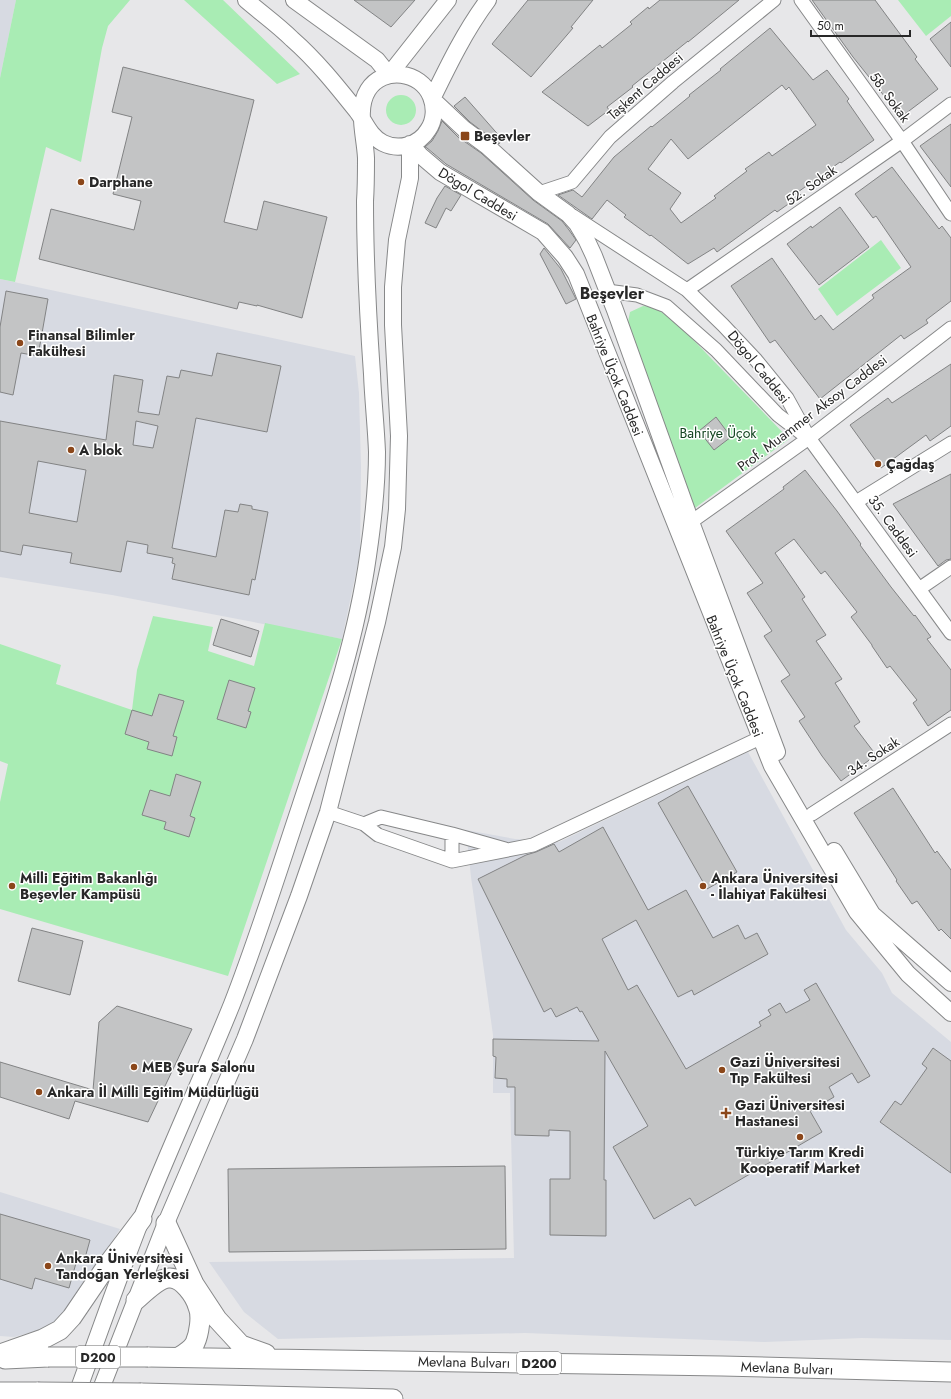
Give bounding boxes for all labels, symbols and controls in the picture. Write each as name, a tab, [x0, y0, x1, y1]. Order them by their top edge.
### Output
scale bar	[811, 12, 910, 38]
text: 50 m	[817, 17, 844, 35]
street label: Taşkent Caddesi	[603, 48, 687, 124]
street label: 58. Sokak	[865, 68, 916, 127]
place label: Beşevler	[474, 126, 531, 146]
marker: Beşevler	[459, 130, 471, 142]
street label: 52. Sokak	[781, 160, 841, 210]
street label: Dögol Caddesi	[435, 163, 521, 225]
place label: Darphane	[89, 172, 153, 192]
marker: Darphane	[76, 177, 86, 187]
district label: Beşevler	[580, 282, 645, 305]
street label: Bahriye Üçok Caddesi	[581, 311, 649, 439]
place label: Finansal Bilimler Fakültesi	[28, 325, 135, 361]
street label: Dögol Caddesi	[723, 326, 795, 408]
marker: Finansal Bilimler Fakültesi	[15, 338, 25, 348]
street label: Prof. Muammer Aksoy Caddesi	[733, 350, 891, 476]
park label: Bahriye Üçok	[680, 423, 757, 443]
place label: A blok	[78, 440, 122, 460]
marker: A blok	[66, 445, 76, 455]
place label: Çağdaş	[886, 454, 935, 474]
marker: Çağdaş	[873, 459, 883, 469]
street label: 35. Caddesi	[864, 491, 922, 561]
street label: Bahriye Üçok Caddesi	[701, 612, 769, 740]
street label: 34. Sokak	[843, 731, 904, 780]
place label: Milli Eğitim Bakanlığı Beşevler Kampüsü	[20, 868, 157, 904]
place label: Ankara Üniversitesi - İlahiyat Fakültesi	[710, 868, 838, 904]
marker: Milli Eğitim Bakanlığı Beşevler Kampüsü	[7, 881, 17, 891]
marker: Ankara Üniversitesi - İlahiyat Fakültesi	[698, 881, 708, 891]
place label: Gazi Üniversitesi Tıp Fakültesi	[730, 1052, 840, 1088]
place label: MEB Şura Salonu	[142, 1057, 255, 1077]
marker: MEB Şura Salonu	[129, 1062, 139, 1072]
marker: Gazi Üniversitesi Tıp Fakültesi	[717, 1065, 727, 1075]
place label: Ankara İl Milli Eğitim Müdürlüğü	[46, 1082, 259, 1102]
marker: Ankara İl Milli Eğitim Müdürlüğü	[34, 1087, 44, 1097]
place label: Gazi Üniversitesi Hastanesi	[735, 1095, 845, 1131]
marker: Gazi Üniversitesi Hastanesi	[720, 1107, 732, 1119]
marker: Türkiye Tarım Kredi Kooperatif Market	[795, 1132, 805, 1142]
place label: Türkiye Tarım Kredi Kooperatif Market	[736, 1142, 864, 1178]
place label: Ankara Üniversitesi Tandoğan Yerleşkesi	[55, 1248, 189, 1284]
marker: Ankara Üniversitesi Tandoğan Yerleşkesi	[43, 1261, 53, 1271]
road number: D200	[76, 1346, 120, 1368]
street label: Mevlana Bulvarı	[418, 1351, 510, 1373]
road number: D200	[517, 1352, 561, 1374]
street label: Mevlana Bulvarı	[740, 1356, 834, 1380]

